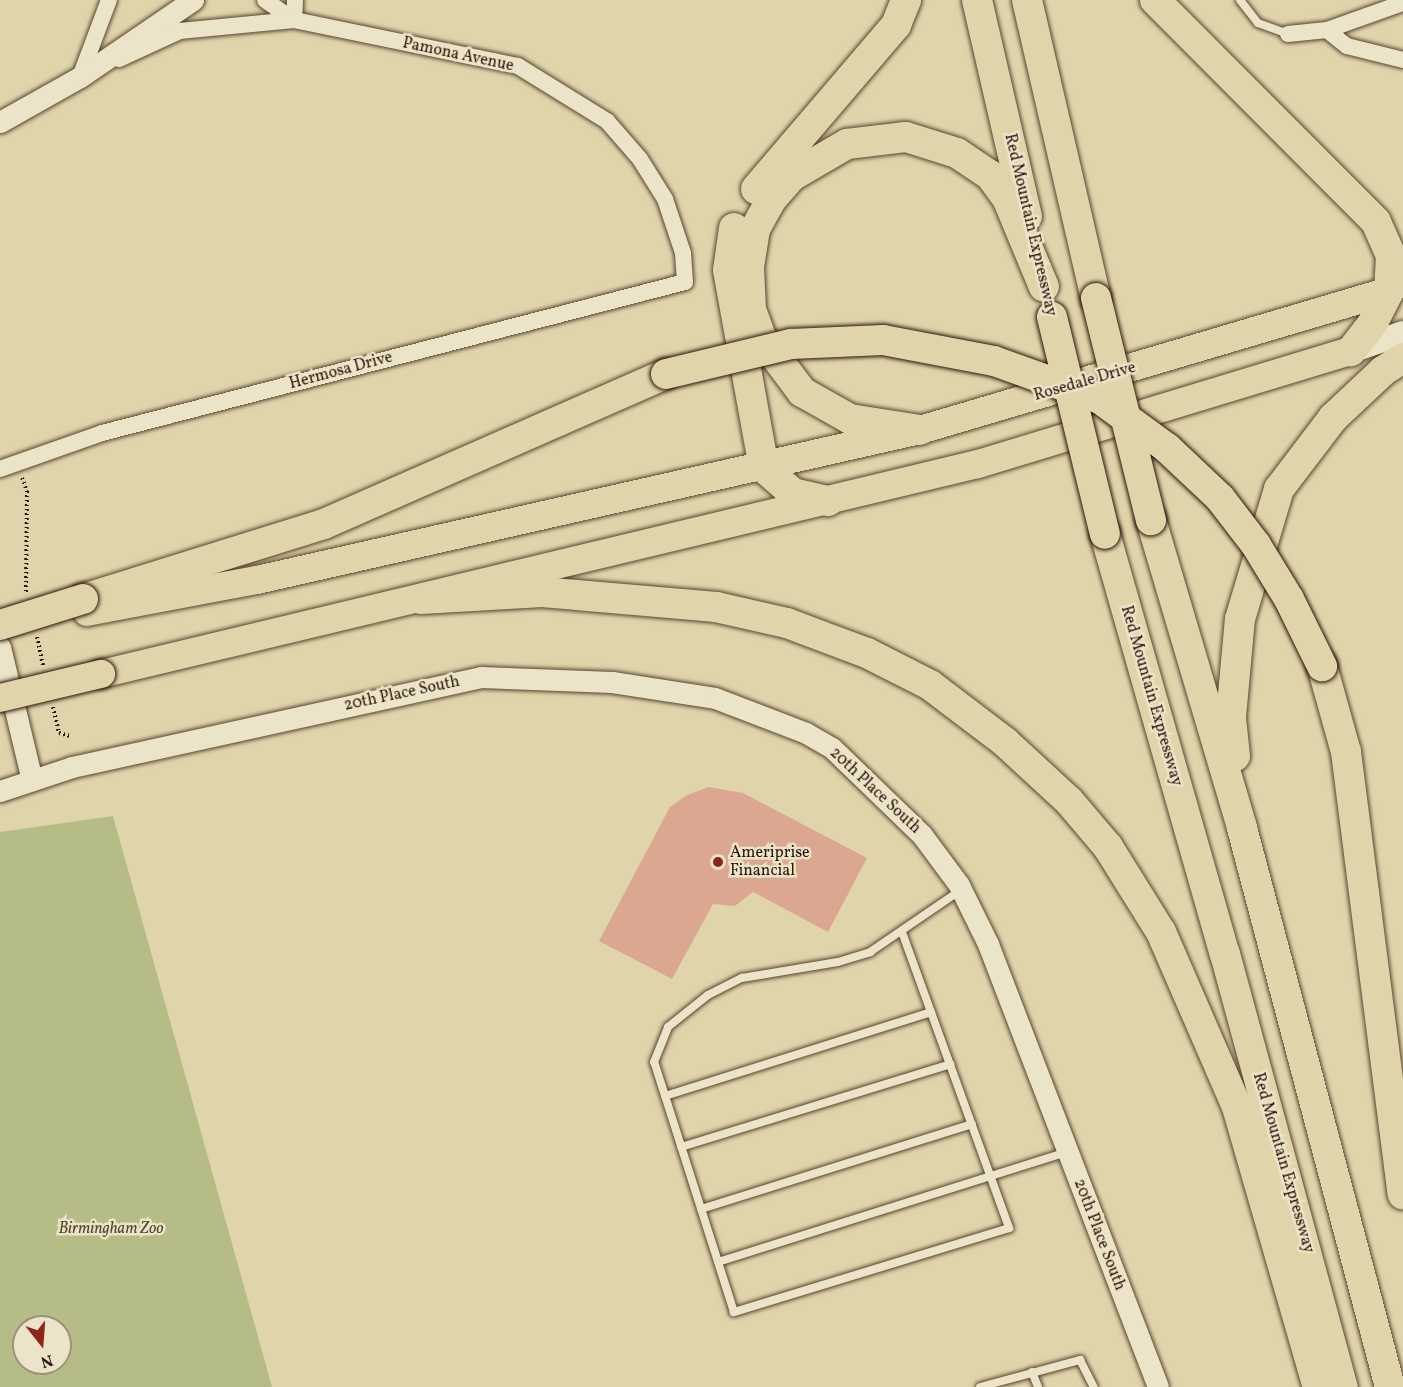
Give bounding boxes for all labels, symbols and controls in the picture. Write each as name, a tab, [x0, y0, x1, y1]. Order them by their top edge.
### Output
street label: Pamona Avenue	[401, 34, 515, 76]
street label: Red Mountain Expressway	[1000, 132, 1060, 318]
street label: Hermosa Drive	[287, 348, 395, 394]
street label: Rosedale Drive	[1032, 358, 1138, 406]
street label: Red Mountain Expressway	[1116, 604, 1186, 788]
street label: 20th Place South	[342, 672, 462, 716]
street label: 20th Place South	[825, 744, 925, 838]
place label: Ameriprise Financial	[730, 843, 810, 881]
marker: Ameriprise Financial	[711, 855, 725, 869]
street label: Red Mountain Expressway	[1248, 1071, 1318, 1255]
street label: 20th Place South	[1069, 1177, 1129, 1293]
park label: Birmingham Zoo	[58, 1219, 164, 1239]
north arrow	[12, 1315, 72, 1375]
text: N	[38, 1348, 55, 1373]

